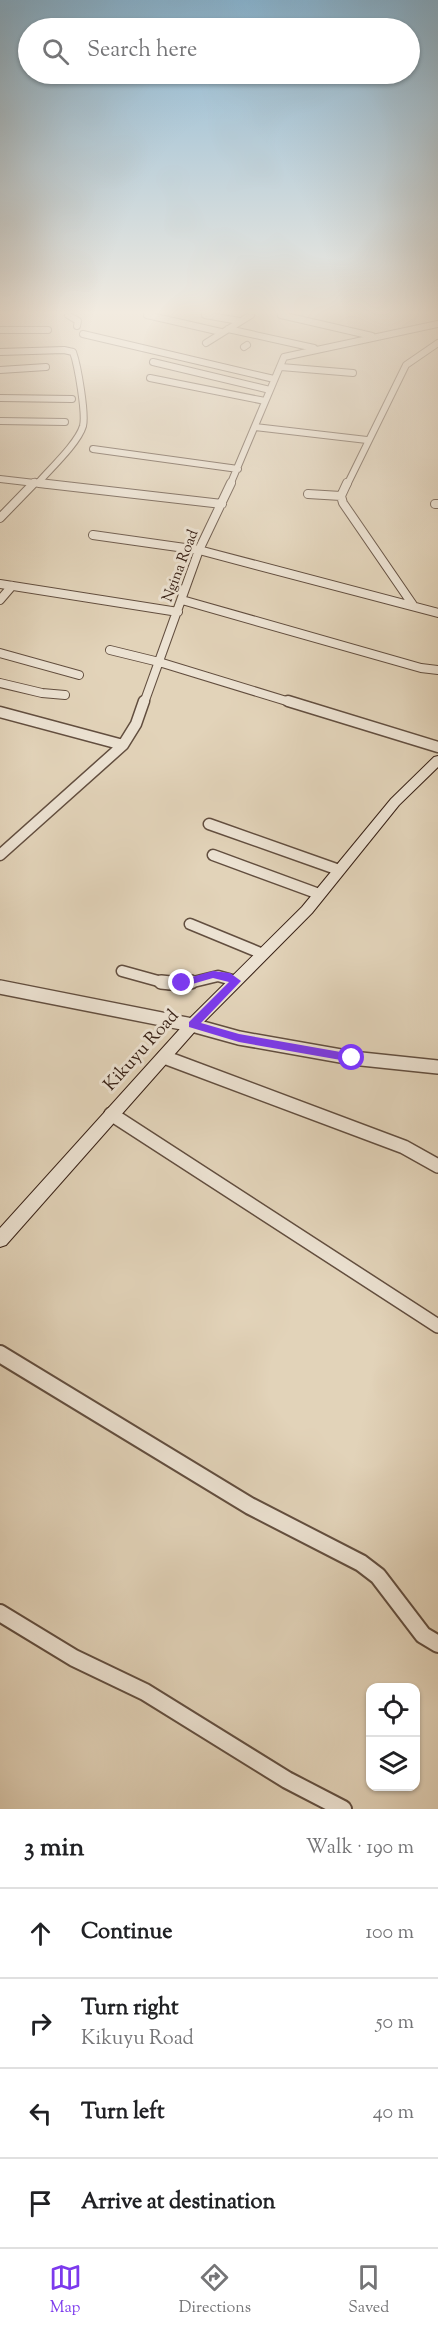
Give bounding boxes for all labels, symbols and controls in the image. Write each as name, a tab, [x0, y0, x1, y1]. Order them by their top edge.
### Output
search box	[18, 18, 420, 84]
icon: search	[39, 35, 72, 68]
text: Search here	[87, 35, 197, 67]
street label: Ngina Road	[158, 526, 205, 605]
route end	[168, 969, 194, 995]
street label: Kikuyu Road	[98, 1005, 186, 1097]
route start	[338, 1044, 364, 1070]
map controls	[366, 1683, 420, 1791]
button: locate	[366, 1683, 420, 1737]
button: layers	[366, 1737, 420, 1791]
text: 3 min	[24, 1830, 84, 1867]
text: Walk · 190 m	[306, 1834, 414, 1863]
icon: ahead	[24, 1917, 57, 1950]
text: Continue	[81, 1917, 172, 1949]
text: 100 m	[365, 1919, 414, 1948]
text: Turn right	[81, 1993, 178, 2025]
icon: right	[24, 2007, 57, 2040]
text: 50 m	[376, 2009, 414, 2038]
text: Kikuyu Road	[81, 2025, 194, 2054]
icon: left	[24, 2097, 57, 2130]
text: Turn left	[81, 2097, 164, 2129]
text: 40 m	[373, 2099, 414, 2128]
icon: arrive	[24, 2187, 57, 2220]
text: Arrive at destination	[81, 2187, 276, 2219]
tab: Map	[49, 2261, 82, 2320]
tab: Directions	[179, 2261, 251, 2320]
tab: Saved	[348, 2261, 389, 2320]

